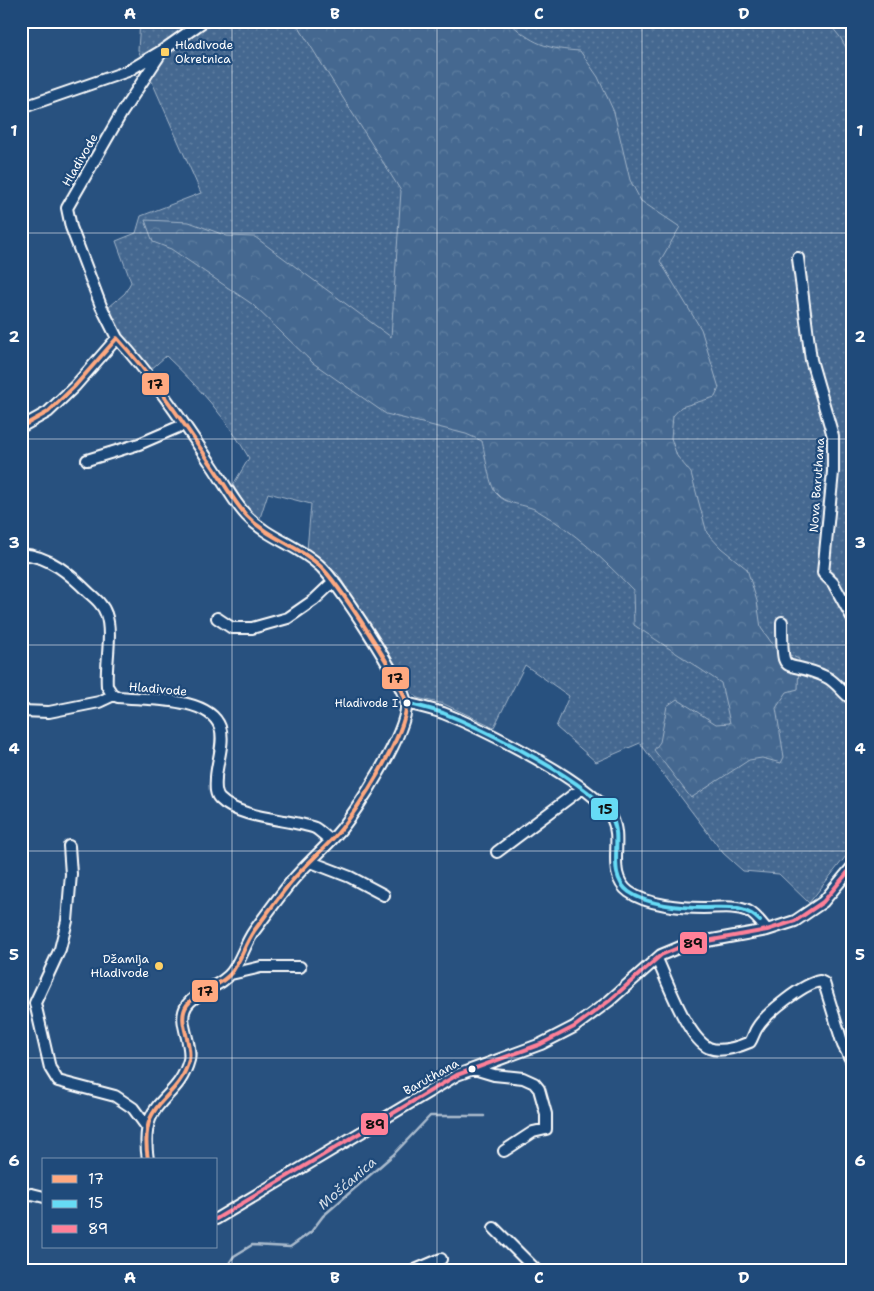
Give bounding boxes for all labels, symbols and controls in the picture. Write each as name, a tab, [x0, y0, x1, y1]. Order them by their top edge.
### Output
text: A	[124, 3, 136, 24]
text: B	[330, 3, 340, 24]
text: C	[534, 3, 544, 24]
text: D	[738, 3, 750, 24]
place label: Hladivode Okretnica	[175, 37, 234, 67]
marker: Hladivode Okretnica	[159, 46, 171, 58]
text: 1	[10, 120, 18, 141]
text: 1	[856, 120, 864, 141]
street label: Hladivode	[58, 131, 102, 189]
text: 2	[8, 326, 20, 347]
text: 2	[854, 326, 866, 347]
line badge: 17	[141, 372, 170, 396]
text: 17	[147, 375, 163, 393]
street label: Nova Baruthana	[806, 437, 828, 533]
text: 3	[8, 532, 20, 553]
text: 3	[854, 532, 866, 553]
line badge: 17	[381, 666, 410, 690]
text: 17	[387, 669, 403, 687]
street label: Hladivode	[128, 678, 188, 700]
place label: Hladivode I	[335, 696, 398, 711]
marker: Hladivode I	[402, 698, 412, 708]
text: 4	[8, 738, 20, 759]
text: 4	[854, 738, 866, 759]
line badge: 15	[590, 797, 619, 821]
text: 15	[597, 800, 613, 818]
line badge: 89	[679, 931, 708, 955]
text: 89	[683, 934, 703, 952]
text: 5	[9, 944, 19, 965]
text: 5	[855, 944, 865, 965]
place label: Džamija Hladivode	[91, 951, 150, 981]
marker: Džamija Hladivode	[153, 960, 165, 972]
line badge: 17	[191, 979, 219, 1003]
text: 17	[197, 982, 213, 1000]
street label: Baruthana	[400, 1055, 462, 1099]
unlabelled marker	[467, 1064, 477, 1074]
line badge: 89	[360, 1112, 389, 1136]
text: 89	[365, 1115, 385, 1133]
text: 6	[8, 1150, 20, 1171]
text: 6	[854, 1150, 866, 1171]
water label: Mošćanica	[314, 1153, 380, 1213]
legend	[42, 1158, 218, 1248]
text: 17	[88, 1169, 104, 1189]
text: 15	[88, 1193, 103, 1213]
text: 89	[88, 1219, 108, 1239]
text: A	[124, 1267, 136, 1288]
text: B	[330, 1267, 340, 1288]
text: C	[534, 1267, 544, 1288]
text: D	[738, 1267, 750, 1288]

